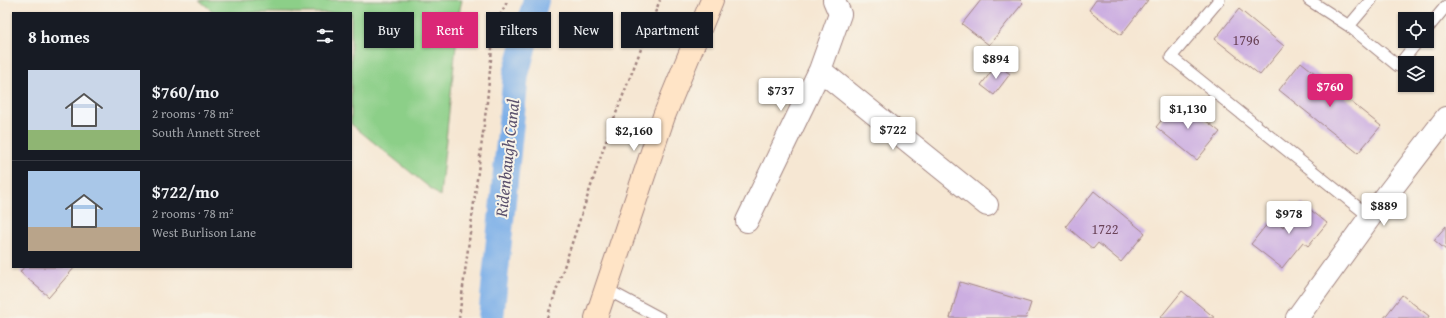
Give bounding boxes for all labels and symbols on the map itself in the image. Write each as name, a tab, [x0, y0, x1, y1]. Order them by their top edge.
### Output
house number: 1796	[1233, 30, 1260, 50]
pin: $894	[972, 46, 1020, 80]
pin: $760	[1306, 74, 1354, 108]
pin: $737	[757, 78, 805, 112]
pin: $1,130	[1155, 96, 1221, 130]
water label: Ridenbaugh Canal	[488, 98, 525, 219]
pin: $722	[869, 117, 917, 151]
pin: $2,160	[601, 118, 667, 152]
pin: $889	[1360, 193, 1408, 227]
pin: $978	[1265, 201, 1313, 235]
house number: 1722	[1092, 219, 1118, 239]

